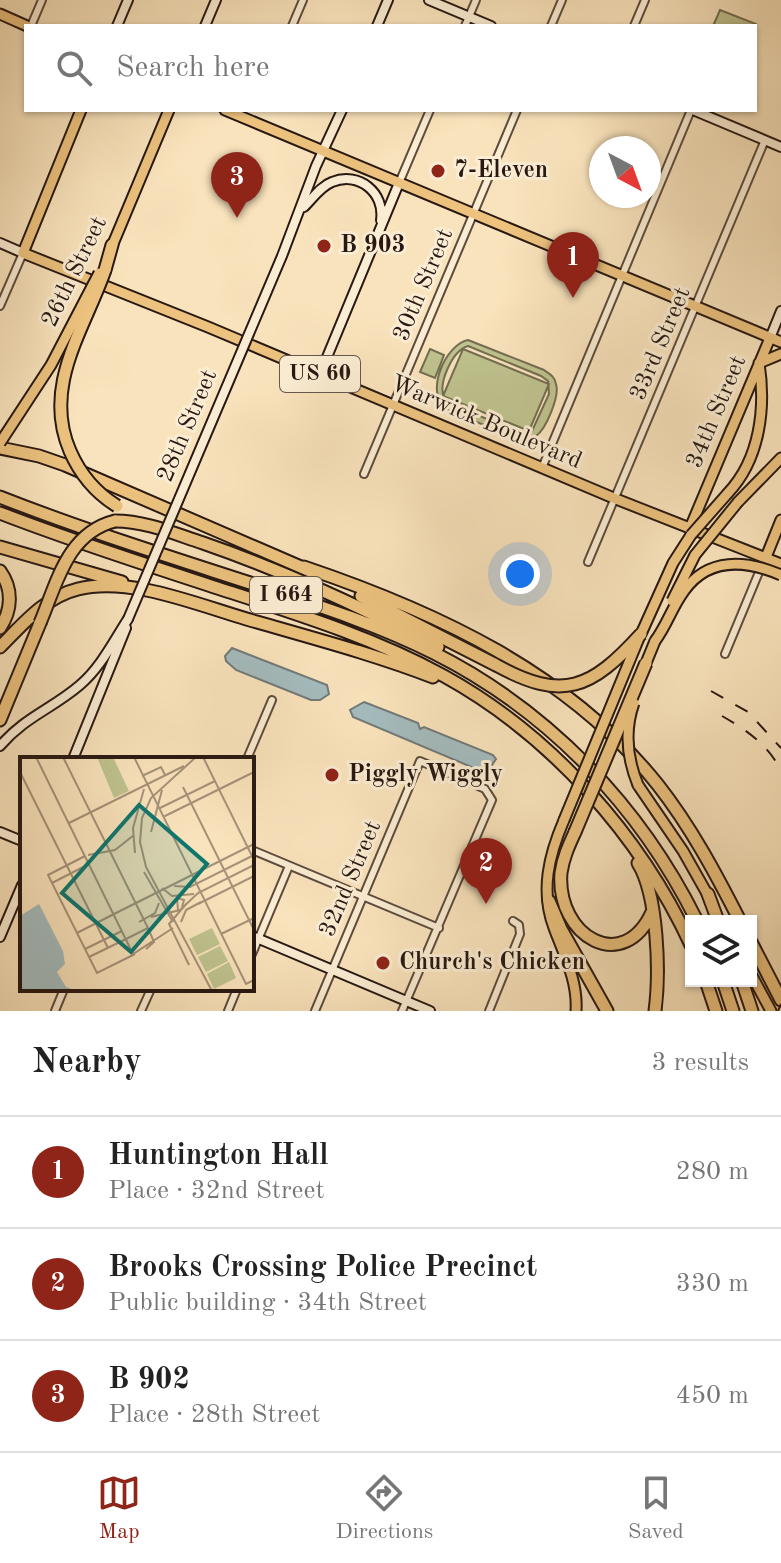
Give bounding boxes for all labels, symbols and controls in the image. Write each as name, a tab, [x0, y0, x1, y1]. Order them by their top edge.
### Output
search box	[24, 24, 757, 112]
icon: search	[52, 46, 96, 90]
text: Search here	[116, 53, 270, 83]
north arrow	[589, 136, 661, 208]
pin: 3	[211, 152, 263, 218]
place label: 7-Eleven	[454, 159, 548, 183]
marker: 7-Eleven	[429, 162, 447, 180]
street label: 26th Street	[38, 213, 112, 331]
street label: 30th Street	[390, 225, 458, 345]
pin: 1	[547, 232, 599, 298]
place label: B 903	[340, 234, 406, 258]
marker: B 903	[315, 237, 333, 255]
street label: 33rd Street	[626, 284, 696, 404]
street label: 34th Street	[683, 352, 751, 472]
road number: US 60	[280, 356, 360, 392]
street label: 28th Street	[154, 366, 222, 486]
street label: Warwick Boulevard	[387, 372, 585, 474]
your location	[500, 554, 540, 594]
road number: I 664	[250, 577, 322, 613]
inset map	[20, 757, 254, 991]
place label: Piggly Wiggly	[348, 763, 503, 787]
marker: Piggly Wiggly	[323, 766, 341, 784]
street label: 32nd Street	[316, 817, 386, 941]
pin: 2	[460, 838, 512, 904]
map controls	[685, 915, 757, 987]
button: layers	[685, 915, 757, 987]
place label: Church's Chicken	[399, 951, 585, 975]
marker: Church's Chicken	[374, 954, 392, 972]
text: Nearby	[32, 1046, 142, 1080]
text: 3 results	[651, 1050, 749, 1076]
text: Huntington Hall	[108, 1141, 329, 1171]
text: 1	[50, 1159, 66, 1185]
text: 280 m	[676, 1159, 749, 1185]
text: Place · 32nd Street	[108, 1178, 325, 1204]
text: Brooks Crossing Police Precinct	[108, 1253, 537, 1283]
text: 2	[50, 1271, 66, 1297]
text: 330 m	[676, 1271, 749, 1297]
text: Public building · 34th Street	[108, 1290, 427, 1316]
text: B 902	[108, 1365, 190, 1395]
text: 3	[50, 1383, 66, 1409]
text: 450 m	[676, 1383, 749, 1409]
text: Place · 28th Street	[108, 1402, 320, 1428]
tab: Map	[97, 1471, 141, 1546]
tab: Directions	[336, 1471, 433, 1546]
tab: Saved	[628, 1471, 684, 1546]

